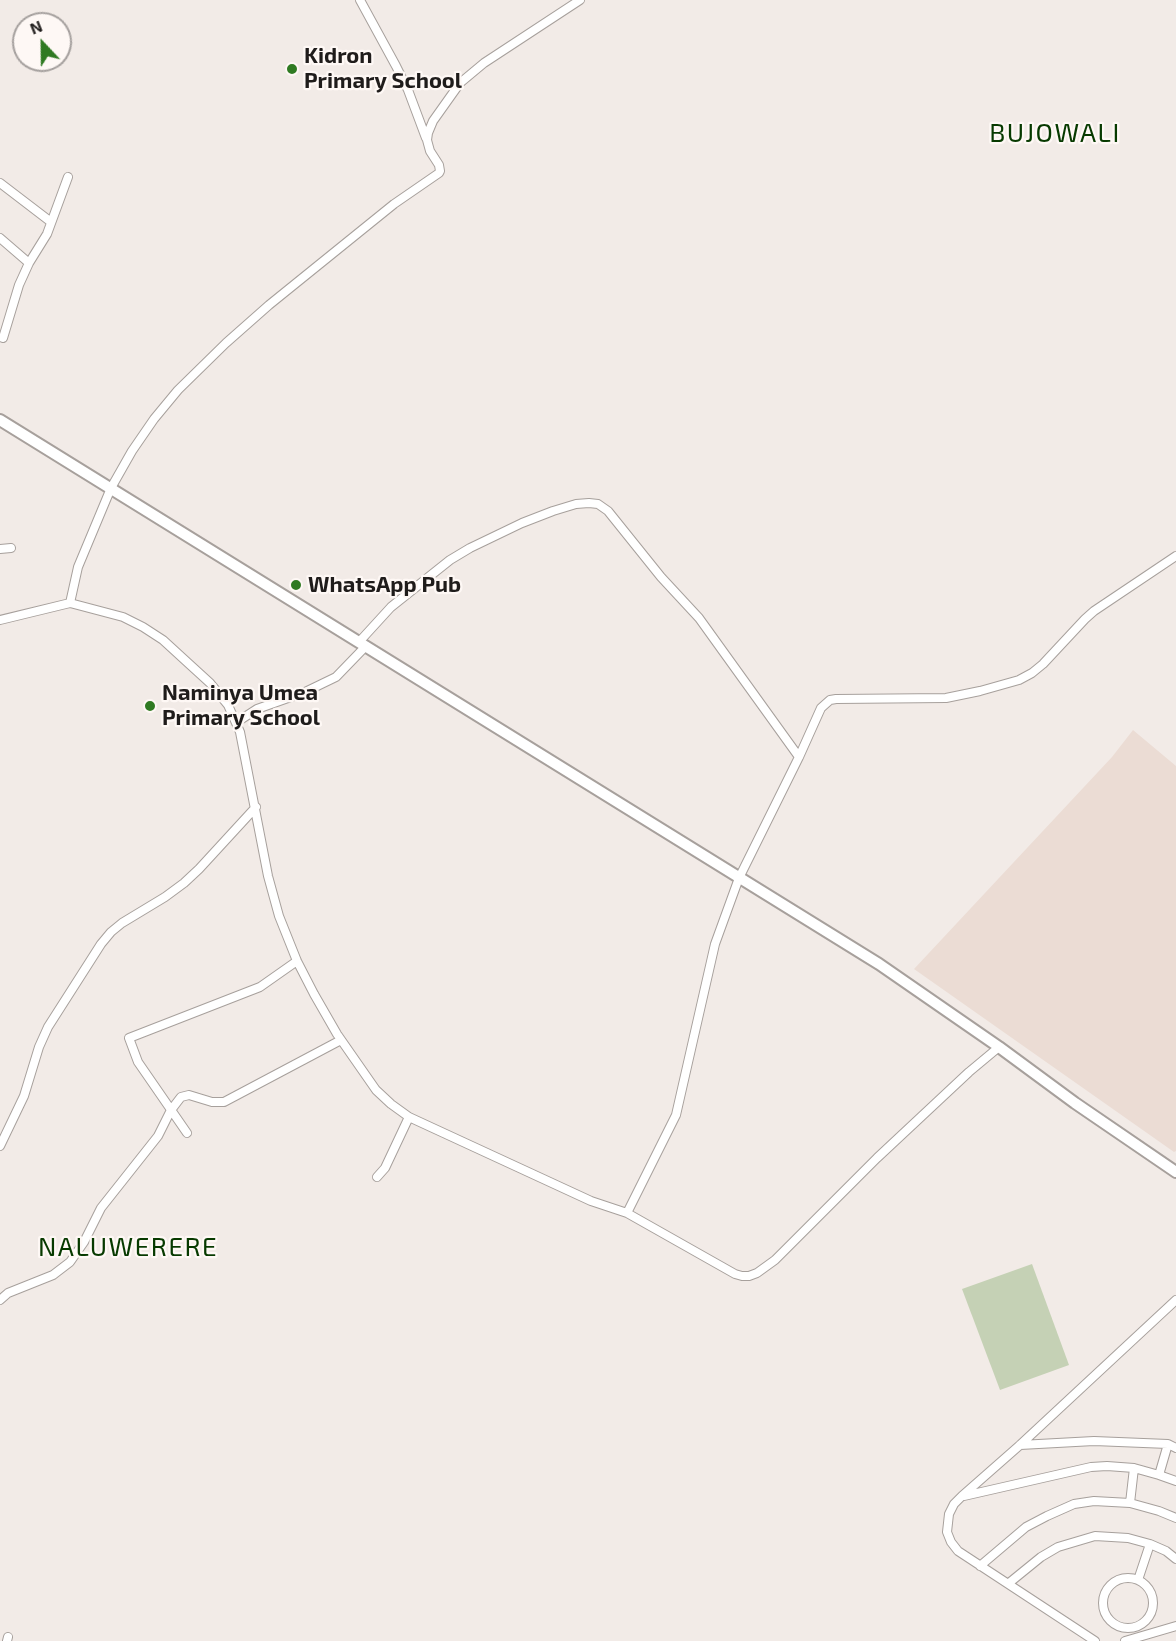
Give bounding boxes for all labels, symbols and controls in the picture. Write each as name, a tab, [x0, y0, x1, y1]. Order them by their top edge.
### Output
north arrow	[12, 12, 72, 72]
text: N	[27, 16, 45, 38]
place label: Kidron Primary School	[304, 43, 462, 94]
marker: Kidron Primary School	[285, 62, 299, 76]
district label: BUJOWALI	[989, 117, 1121, 149]
place label: WhatsApp Pub	[308, 572, 461, 598]
marker: WhatsApp Pub	[289, 578, 303, 592]
place label: Naminya Umea Primary School	[162, 680, 320, 732]
marker: Naminya Umea Primary School	[143, 699, 157, 713]
district label: NALUWERERE	[38, 1231, 218, 1263]

